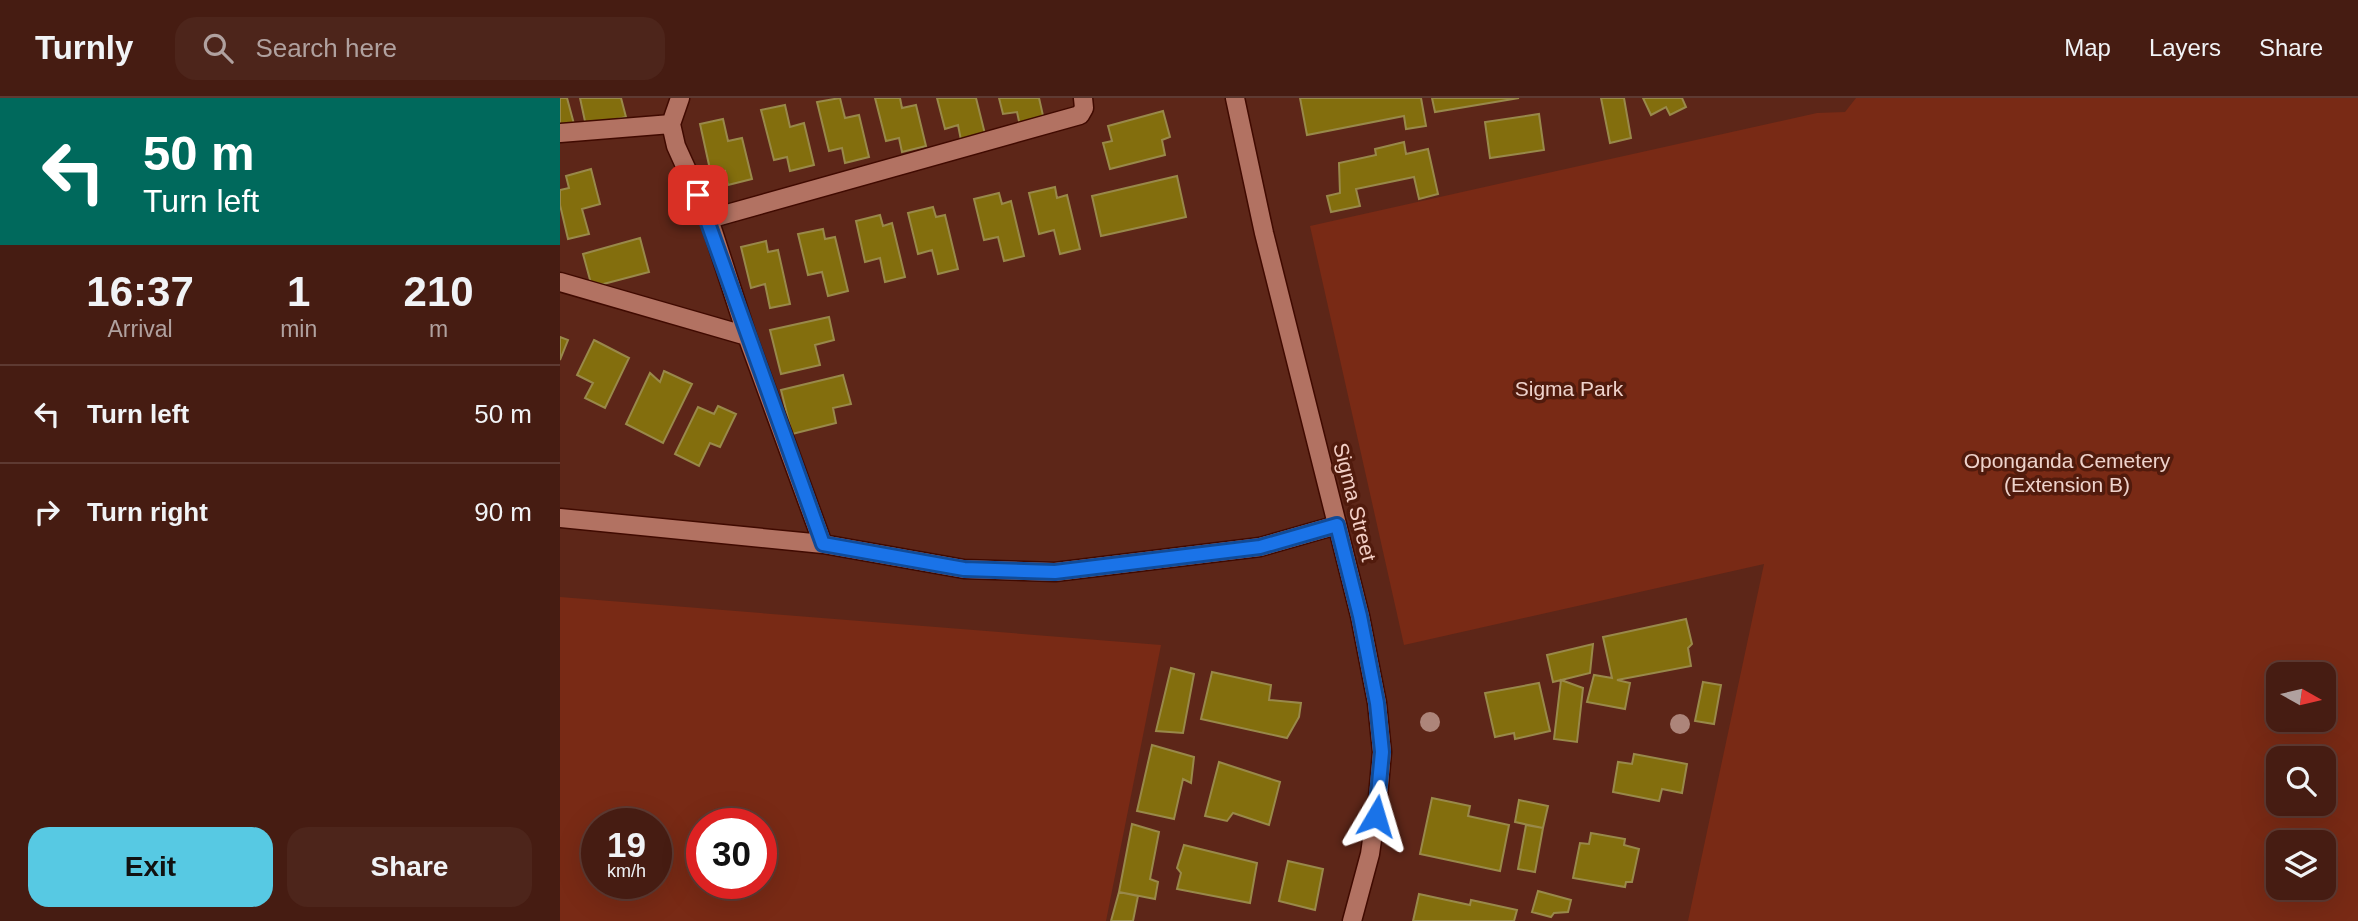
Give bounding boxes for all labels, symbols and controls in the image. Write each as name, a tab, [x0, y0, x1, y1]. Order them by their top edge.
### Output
search box	[175, 17, 665, 80]
text: Turnly	[35, 29, 133, 66]
icon: search	[199, 29, 237, 67]
text: Search here	[255, 33, 397, 63]
text: Map	[2064, 34, 2111, 61]
text: Layers	[2149, 34, 2221, 61]
text: Share	[2259, 34, 2323, 61]
icon: left	[28, 126, 119, 217]
text: 50 m	[143, 126, 255, 180]
pin	[668, 165, 728, 225]
icon: arrive	[679, 176, 717, 214]
text: Turn left	[143, 183, 259, 219]
text: 16:37	[86, 268, 194, 315]
text: 1	[287, 268, 310, 315]
text: 210	[404, 268, 474, 315]
text: Arrival	[107, 316, 173, 342]
text: min	[280, 316, 317, 342]
text: m	[429, 316, 448, 342]
park label: Sigma Park	[1515, 377, 1624, 400]
icon: left	[28, 395, 66, 433]
text: Turn left	[87, 399, 189, 429]
text: 50 m	[474, 399, 532, 429]
street label: Sigma Street	[1329, 440, 1381, 564]
park label: Oponganda Cemetery (Extension B)	[1964, 449, 2171, 496]
icon: right	[28, 493, 66, 531]
text: Turn right	[87, 497, 208, 527]
text: 90 m	[474, 497, 532, 527]
north arrow	[2266, 662, 2336, 732]
map controls	[2266, 662, 2336, 900]
button: search	[2266, 746, 2336, 816]
position arrow	[1339, 779, 1413, 853]
speed limit sign: 30	[686, 808, 777, 899]
text: 19	[607, 825, 646, 864]
button: Exit	[28, 827, 273, 907]
button: Share	[287, 827, 532, 907]
button: layers	[2266, 830, 2336, 900]
text: km/h	[607, 861, 646, 881]

